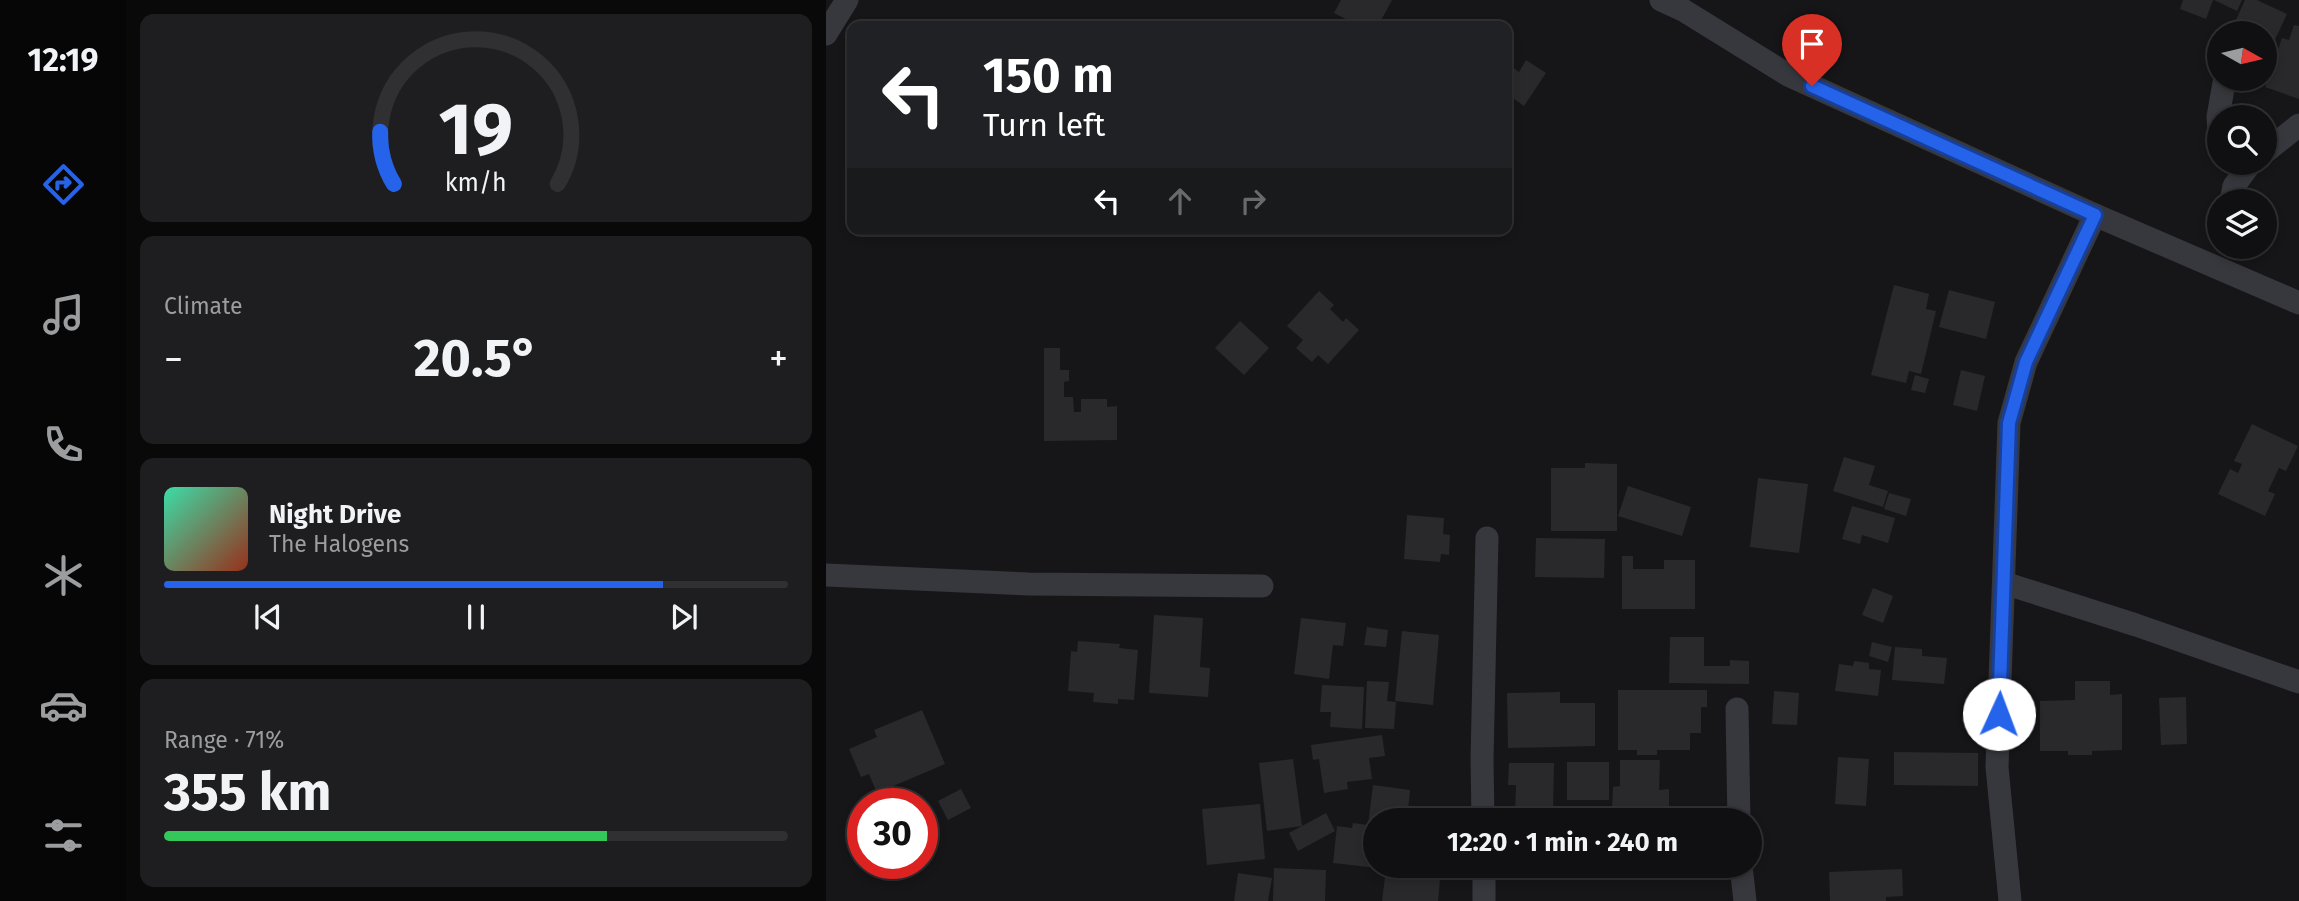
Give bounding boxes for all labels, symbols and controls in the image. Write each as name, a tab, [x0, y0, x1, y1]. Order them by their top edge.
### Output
pin	[1782, 14, 1842, 86]
north arrow	[2207, 21, 2277, 91]
map controls	[2207, 21, 2277, 259]
icon: arrive	[1793, 25, 1831, 63]
text: 12:19	[28, 41, 98, 79]
text: 150 m	[983, 46, 1114, 105]
icon: left	[868, 49, 959, 140]
text: 19	[439, 86, 513, 173]
button: search	[2207, 105, 2277, 175]
text: Turn left	[983, 106, 1105, 144]
icon: directions	[39, 160, 88, 209]
text: km/h	[445, 168, 507, 198]
icon: left	[1088, 182, 1126, 220]
icon: ahead	[1161, 182, 1199, 220]
icon: right	[1234, 182, 1272, 220]
button: layers	[2207, 189, 2277, 259]
icon: music	[39, 290, 88, 339]
text: Climate	[164, 292, 243, 320]
text: 20.5°	[414, 327, 538, 390]
text: −	[164, 336, 183, 382]
text: +	[769, 336, 788, 382]
icon: phone	[39, 420, 88, 469]
text: Night Drive	[269, 499, 401, 530]
text: The Halogens	[269, 530, 409, 558]
icon: climate	[39, 551, 88, 600]
icon: previous	[249, 598, 287, 636]
icon: pause	[457, 598, 495, 636]
icon: next	[665, 598, 703, 636]
position arrow	[1962, 677, 2036, 751]
icon: car	[39, 681, 88, 730]
text: Range · 71%	[164, 726, 284, 754]
text: 355 km	[164, 761, 332, 824]
speed limit sign: 30	[847, 788, 938, 879]
icon: filters	[39, 811, 88, 860]
text: 12:20 · 1 min · 240 m	[1447, 827, 1678, 858]

